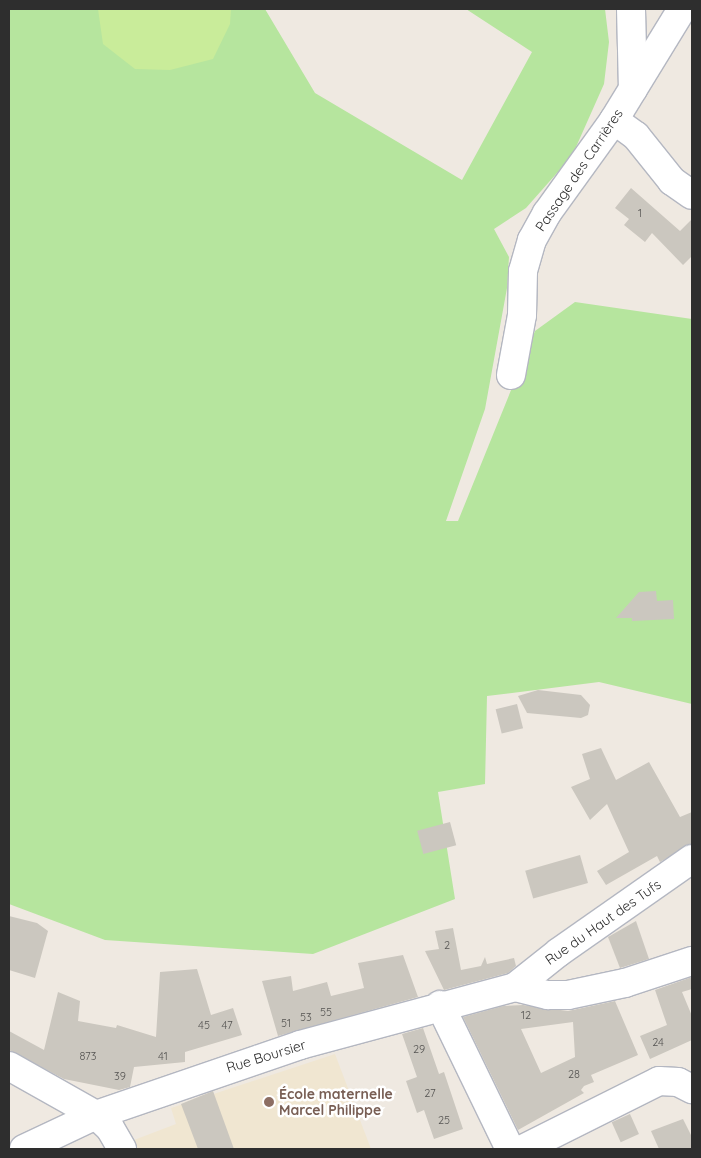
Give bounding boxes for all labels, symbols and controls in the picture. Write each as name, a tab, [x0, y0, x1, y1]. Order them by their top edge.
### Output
street label: Passage des Carrières	[532, 105, 626, 235]
house number: 1	[638, 206, 642, 220]
street label: Rue du Haut des Tufs	[542, 876, 664, 968]
house number: 2	[444, 938, 450, 952]
house number: 55	[320, 1005, 332, 1019]
house number: 12	[521, 1008, 531, 1022]
house number: 53	[300, 1010, 312, 1024]
house number: 51	[281, 1016, 291, 1030]
house number: 45	[198, 1018, 210, 1032]
house number: 47	[221, 1018, 233, 1032]
house number: 24	[652, 1035, 664, 1049]
street label: Rue Boursier	[224, 1036, 308, 1076]
house number: 29	[413, 1042, 425, 1056]
house number: 873	[79, 1049, 97, 1063]
house number: 41	[158, 1049, 168, 1063]
house number: 28	[568, 1067, 580, 1081]
house number: 39	[114, 1069, 126, 1083]
place label: École maternelle Marcel Philippe	[279, 1086, 393, 1118]
house number: 27	[424, 1086, 436, 1100]
marker: École maternelle Marcel Philippe	[263, 1096, 275, 1108]
house number: 25	[438, 1113, 450, 1127]

